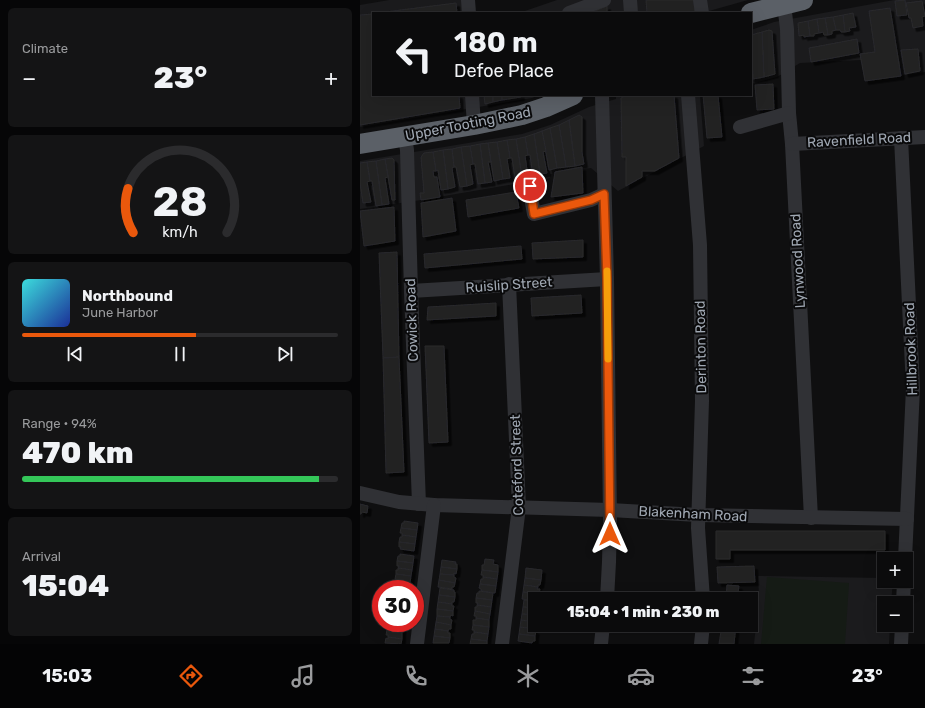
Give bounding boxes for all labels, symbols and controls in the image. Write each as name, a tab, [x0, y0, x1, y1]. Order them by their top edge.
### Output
text: 180 m	[454, 26, 538, 59]
icon: left	[388, 28, 440, 80]
text: Climate	[22, 41, 68, 56]
text: 23°	[154, 60, 207, 96]
text: Defoe Place	[454, 60, 554, 82]
text: −	[22, 65, 36, 92]
text: +	[324, 65, 338, 92]
street label: Upper Tooting Road	[404, 103, 532, 145]
street label: Ravenfield Road	[806, 129, 912, 151]
pin	[513, 169, 547, 203]
icon: arrive	[519, 175, 541, 197]
text: 28	[152, 177, 208, 226]
street label: Lynwood Road	[787, 213, 809, 309]
text: km/h	[162, 223, 198, 240]
street label: Ruislip Street	[465, 273, 554, 297]
street label: Cowick Road	[402, 278, 422, 362]
text: Northbound	[82, 287, 173, 305]
street label: Derinton Road	[692, 300, 710, 394]
street label: Hillbrook Road	[901, 302, 921, 396]
text: June Harbor	[82, 305, 158, 320]
icon: previous	[64, 343, 86, 365]
icon: pause	[169, 343, 191, 365]
icon: next	[274, 343, 296, 365]
street label: Coteford Street	[507, 414, 527, 516]
text: Range · 94%	[22, 416, 97, 431]
text: 470 km	[22, 435, 134, 471]
street label: Blakenham Road	[638, 503, 748, 525]
position arrow	[589, 513, 631, 555]
text: Arrival	[22, 549, 61, 564]
map controls	[877, 552, 913, 632]
button: +	[877, 552, 913, 588]
text: 15:04	[22, 568, 109, 604]
speed limit sign: 30	[372, 580, 424, 632]
button: −	[877, 596, 913, 632]
text: 15:04 · 1 min · 230 m	[567, 603, 719, 621]
icon: directions	[177, 662, 205, 690]
icon: music	[289, 662, 317, 690]
icon: phone	[402, 662, 430, 690]
icon: climate	[514, 662, 542, 690]
icon: car	[627, 662, 655, 690]
icon: filters	[739, 662, 767, 690]
text: 15:03	[42, 665, 92, 687]
text: 23°	[852, 665, 883, 687]

